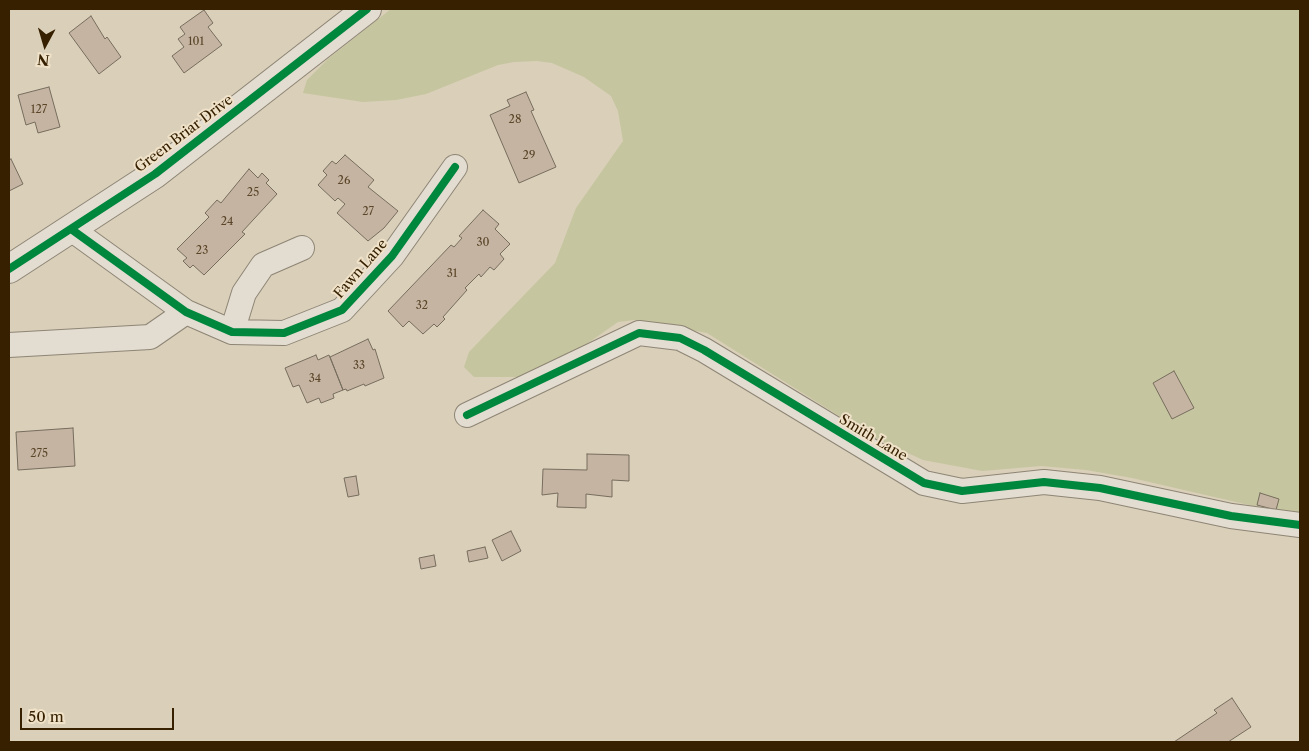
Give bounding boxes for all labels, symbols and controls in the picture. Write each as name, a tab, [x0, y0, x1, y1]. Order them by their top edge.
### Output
north arrow	[20, 20, 70, 70]
house number: 101	[188, 35, 204, 49]
text: N	[36, 50, 50, 70]
street label: Green Briar Drive	[132, 92, 236, 176]
house number: 127	[31, 103, 47, 117]
house number: 28	[509, 113, 521, 127]
house number: 29	[523, 149, 535, 163]
house number: 26	[338, 174, 350, 188]
house number: 25	[247, 186, 259, 200]
house number: 27	[362, 205, 374, 219]
house number: 24	[221, 215, 233, 229]
street label: Fawn Lane	[331, 236, 391, 302]
house number: 30	[476, 236, 490, 250]
house number: 23	[196, 244, 208, 258]
house number: 31	[447, 267, 457, 281]
house number: 32	[416, 299, 428, 313]
house number: 33	[353, 359, 365, 373]
house number: 34	[309, 372, 321, 386]
street label: Smith Lane	[836, 411, 910, 465]
house number: 275	[30, 447, 48, 461]
scale bar	[22, 698, 176, 730]
text: 50 m	[28, 707, 64, 726]

